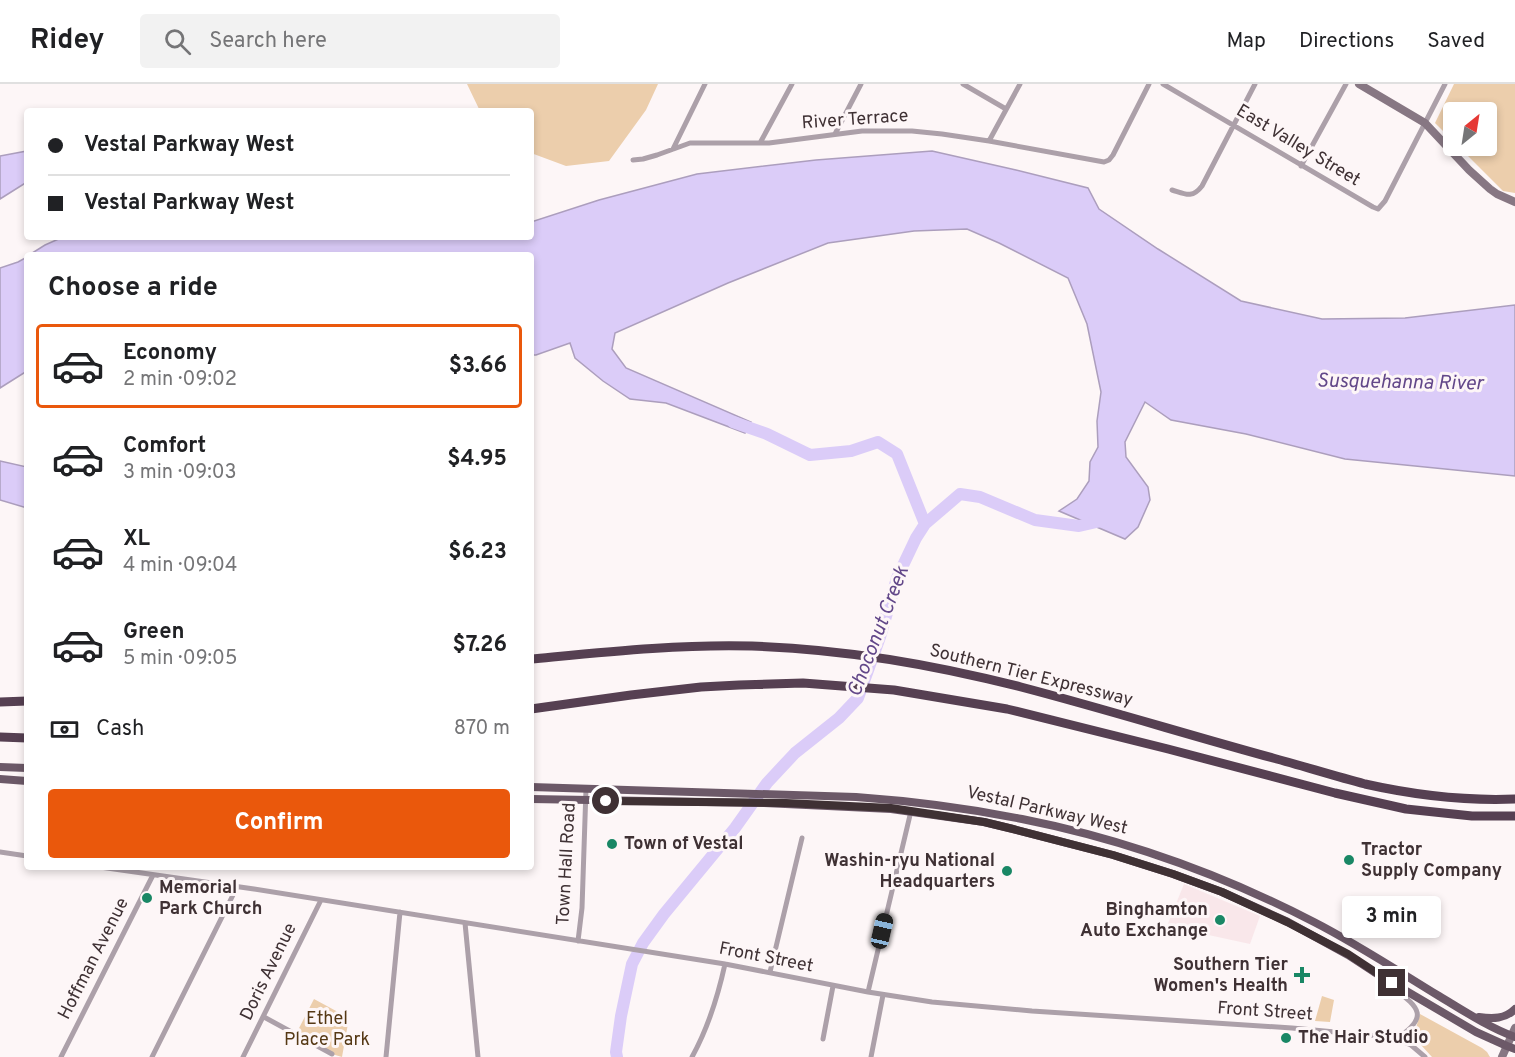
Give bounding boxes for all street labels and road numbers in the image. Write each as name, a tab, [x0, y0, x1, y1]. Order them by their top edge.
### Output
street label: East Valley Street	[1232, 100, 1364, 192]
street label: River Terrace	[801, 105, 909, 135]
street label: Southern Tier Expressway	[927, 640, 1135, 712]
street label: Vestal Parkway West	[964, 781, 1130, 841]
street label: Town Hall Road	[552, 802, 582, 926]
street label: Hoffman Avenue	[53, 894, 135, 1024]
street label: Doris Avenue	[236, 919, 302, 1025]
street label: Front Street	[717, 938, 815, 978]
street label: Front Street	[1216, 997, 1314, 1027]

